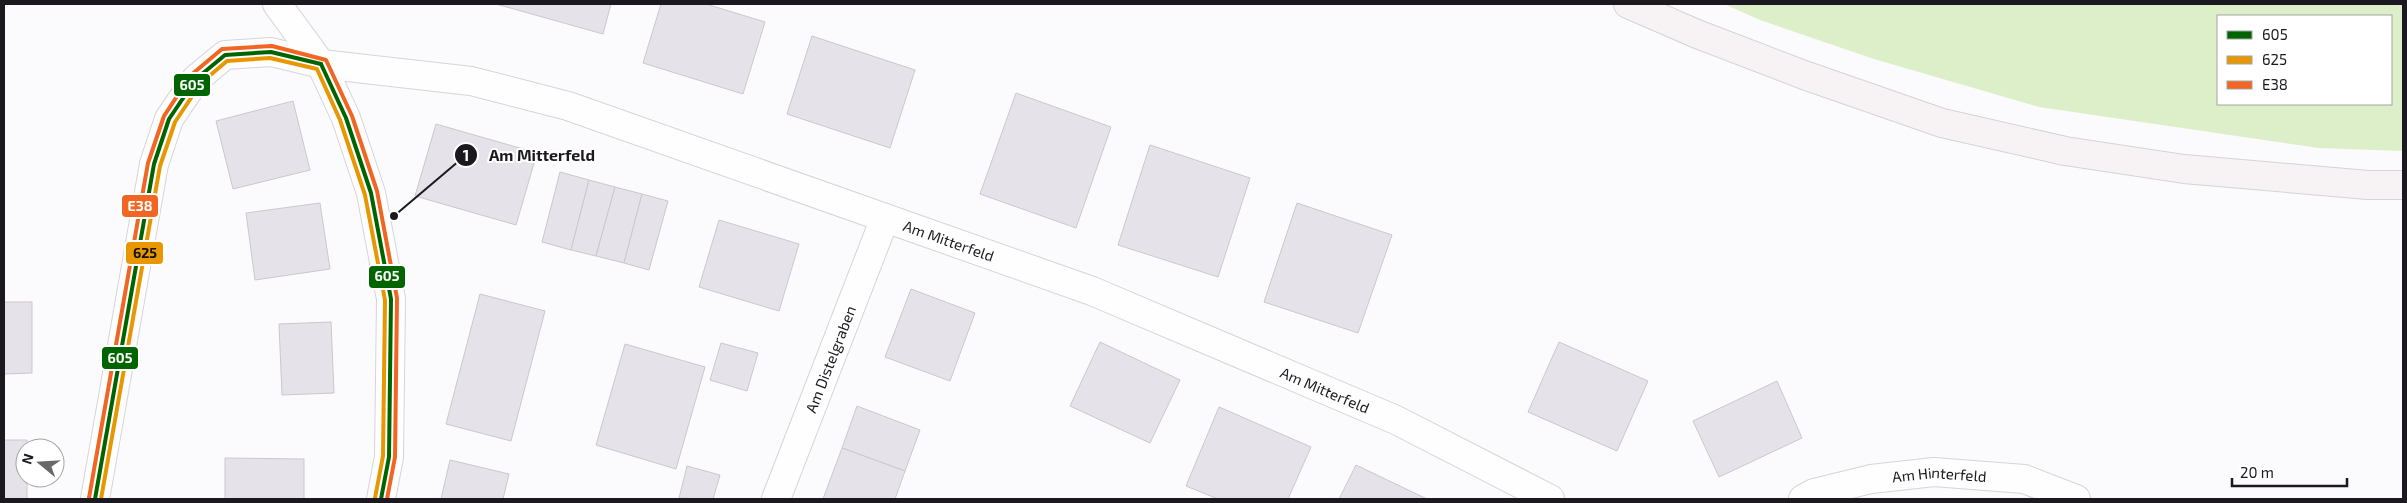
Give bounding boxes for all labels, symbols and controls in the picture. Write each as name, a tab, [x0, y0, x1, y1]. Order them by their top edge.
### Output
legend	[2217, 15, 2392, 105]
text: 605	[2262, 25, 2288, 43]
text: 625	[2262, 50, 2287, 68]
line badge: 605	[173, 73, 211, 97]
text: E38	[2262, 75, 2288, 93]
text: 605	[180, 76, 205, 93]
callout: Am Mitterfeld	[454, 140, 605, 171]
text: Am Mitterfeld	[489, 145, 595, 164]
text: 1	[463, 146, 469, 164]
line badge: E38	[121, 194, 159, 218]
text: E38	[128, 197, 152, 214]
street label: Am Mitterfeld	[901, 216, 997, 265]
line badge: 625	[125, 241, 164, 265]
text: 625	[133, 244, 157, 261]
line badge: 605	[368, 265, 406, 289]
text: 605	[375, 267, 400, 284]
street label: Am Distelgraben	[801, 303, 859, 415]
line badge: 605	[101, 346, 139, 370]
text: 605	[108, 349, 133, 366]
street label: Am Mitterfeld	[1278, 363, 1372, 417]
north arrow	[15, 438, 65, 488]
text: N	[18, 451, 37, 466]
scale bar	[2232, 456, 2347, 488]
street label: Am Hinterfeld	[1891, 463, 1987, 486]
text: 20 m	[2240, 463, 2274, 481]

